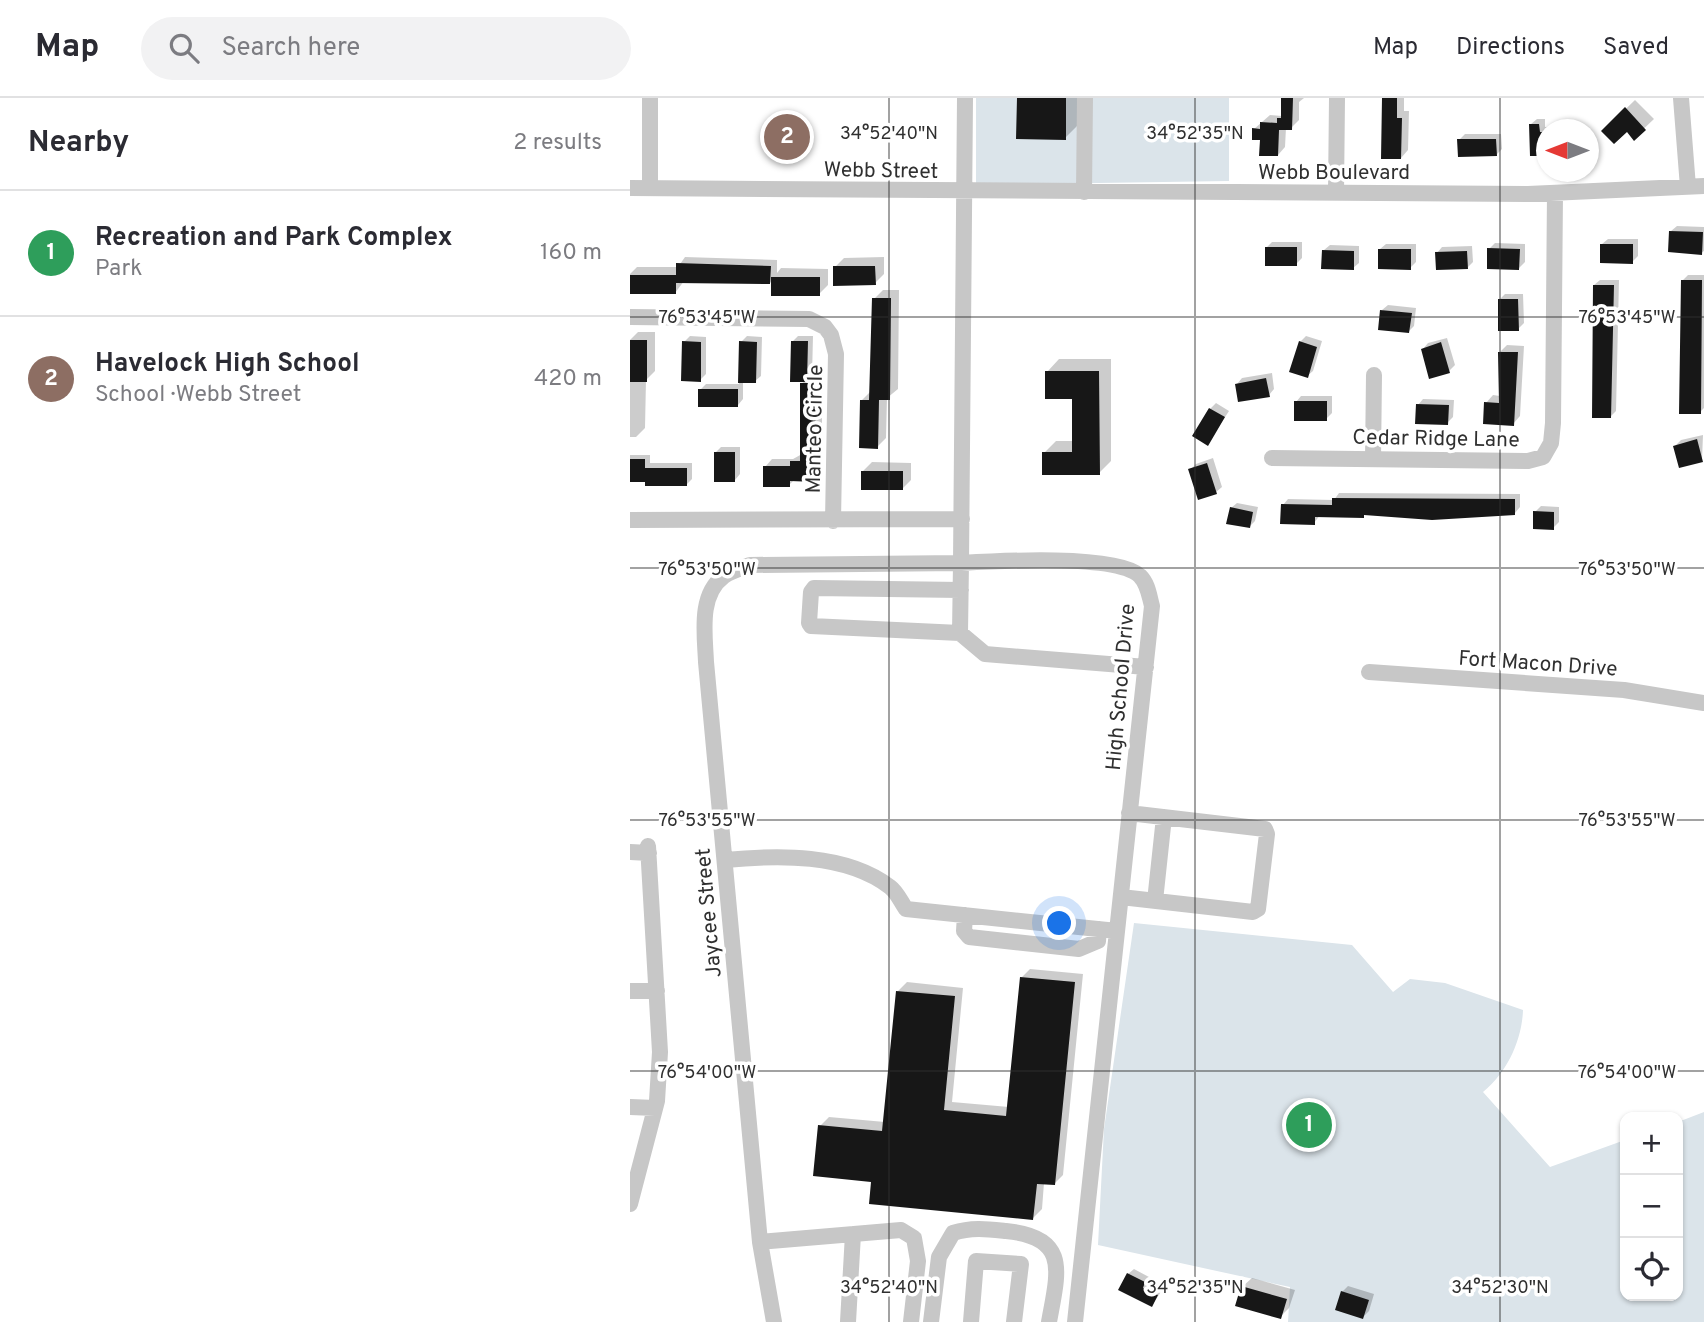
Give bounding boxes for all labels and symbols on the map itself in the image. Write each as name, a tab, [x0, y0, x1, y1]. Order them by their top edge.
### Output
pin: 2	[764, 111, 810, 163]
north arrow	[1536, 119, 1599, 182]
text: 34°52'40"N	[840, 123, 938, 146]
text: 34°52'35"N	[1146, 123, 1244, 146]
street label: Webb Street	[823, 157, 939, 186]
street label: Webb Boulevard	[1258, 160, 1410, 187]
text: 76°53'45"W	[658, 307, 756, 330]
text: 76°53'45"W	[1578, 307, 1676, 330]
street label: Manteo Circle	[801, 364, 830, 494]
street label: Cedar Ridge Lane	[1352, 425, 1520, 454]
text: 76°53'50"W	[658, 559, 756, 582]
text: 76°53'50"W	[1578, 559, 1676, 582]
street label: High School Drive	[1101, 603, 1142, 772]
street label: Fort Macon Drive	[1457, 645, 1618, 684]
text: 76°53'55"W	[658, 810, 756, 833]
text: 76°53'55"W	[1578, 810, 1676, 833]
street label: Jaycee Street	[690, 847, 729, 979]
your location	[1042, 906, 1076, 940]
text: 76°54'00"W	[658, 1062, 756, 1085]
text: 76°54'00"W	[1578, 1062, 1676, 1085]
pin: 1	[1286, 1099, 1332, 1151]
text: 34°52'40"N	[840, 1277, 938, 1300]
text: 34°52'35"N	[1146, 1277, 1244, 1300]
text: 34°52'30"N	[1451, 1277, 1549, 1300]

